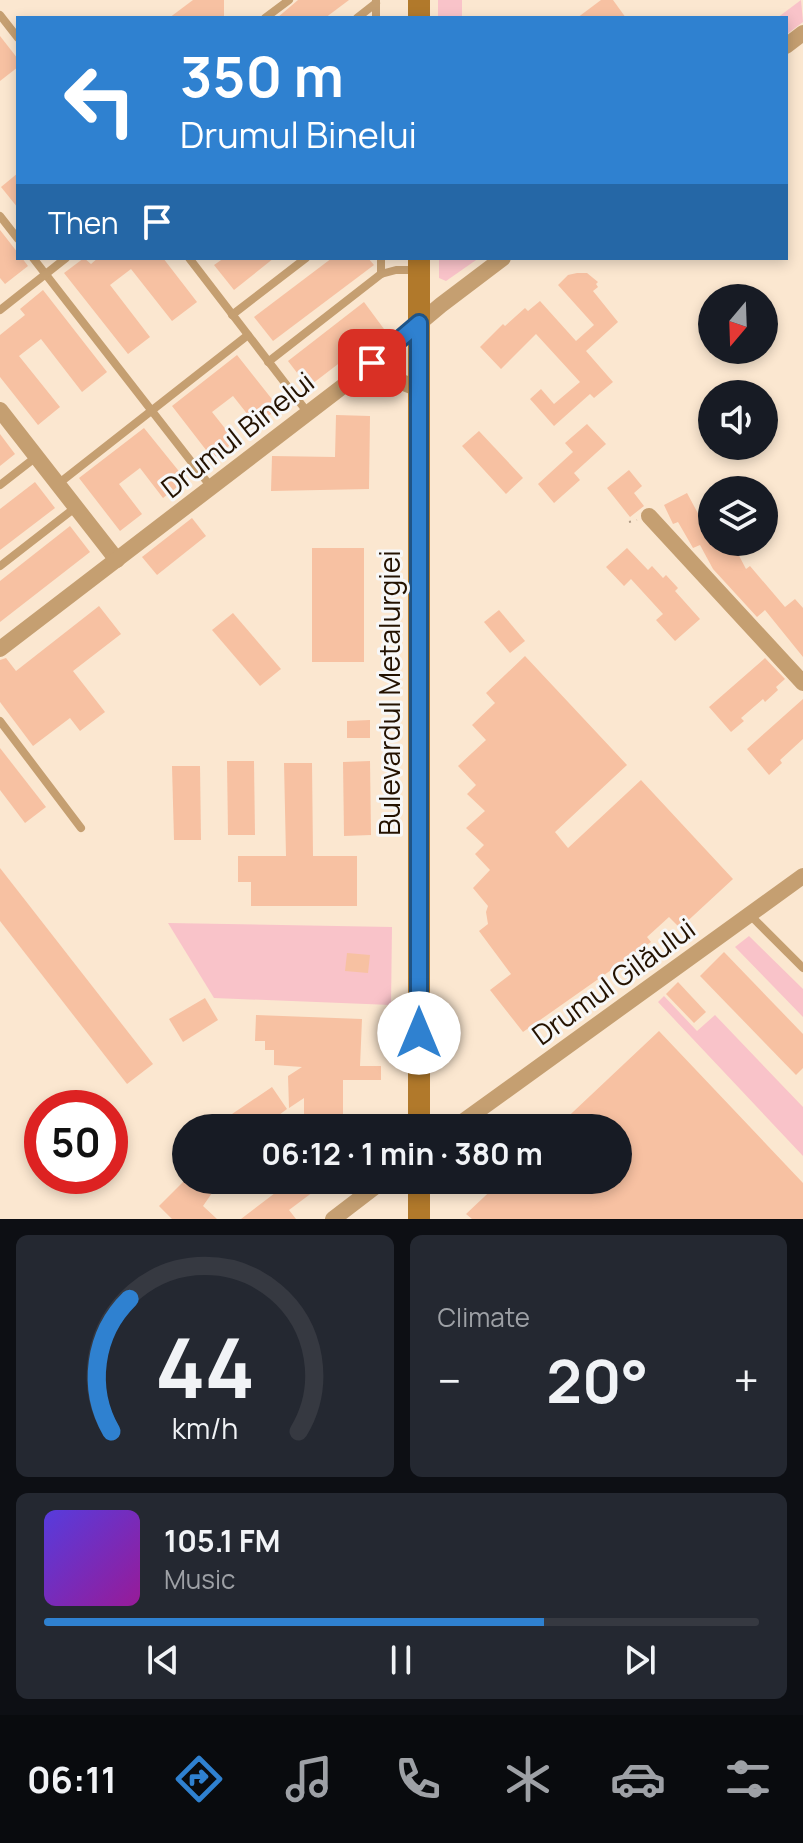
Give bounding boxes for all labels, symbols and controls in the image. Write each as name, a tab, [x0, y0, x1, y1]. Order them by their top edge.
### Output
text: 350 m	[180, 37, 344, 114]
icon: left	[48, 48, 152, 152]
text: Drumul Binelui	[180, 110, 417, 159]
icon: arrive	[135, 200, 179, 244]
text: Then	[48, 202, 119, 243]
north arrow	[698, 284, 778, 364]
map controls	[698, 284, 778, 556]
pin	[338, 329, 406, 397]
icon: arrive	[350, 341, 394, 385]
street label: Drumul Binelui	[153, 362, 321, 506]
button: sound	[698, 380, 778, 460]
button: layers	[698, 476, 778, 556]
street label: Bulevardul Metalurgiei	[370, 550, 408, 836]
street label: Drumul Gilăului	[524, 909, 702, 1053]
position arrow	[377, 991, 461, 1075]
speed limit sign: 50	[24, 1090, 128, 1194]
text: 06:12 · 1 min · 380 m	[261, 1133, 543, 1174]
text: Climate	[438, 1299, 530, 1335]
text: 44	[155, 1309, 255, 1423]
text: 20°	[546, 1339, 649, 1421]
text: −	[438, 1350, 461, 1410]
text: +	[734, 1350, 759, 1410]
text: km/h	[172, 1409, 238, 1448]
text: 105.1 FM	[164, 1520, 280, 1561]
text: Music	[164, 1561, 235, 1597]
icon: previous	[141, 1638, 185, 1682]
icon: pause	[379, 1638, 423, 1682]
icon: next	[618, 1638, 662, 1682]
icon: directions	[171, 1751, 227, 1807]
icon: music	[281, 1751, 337, 1807]
icon: phone	[390, 1751, 446, 1807]
icon: climate	[500, 1751, 556, 1807]
icon: car	[610, 1751, 666, 1807]
icon: filters	[720, 1751, 776, 1807]
text: 06:11	[27, 1755, 117, 1804]

